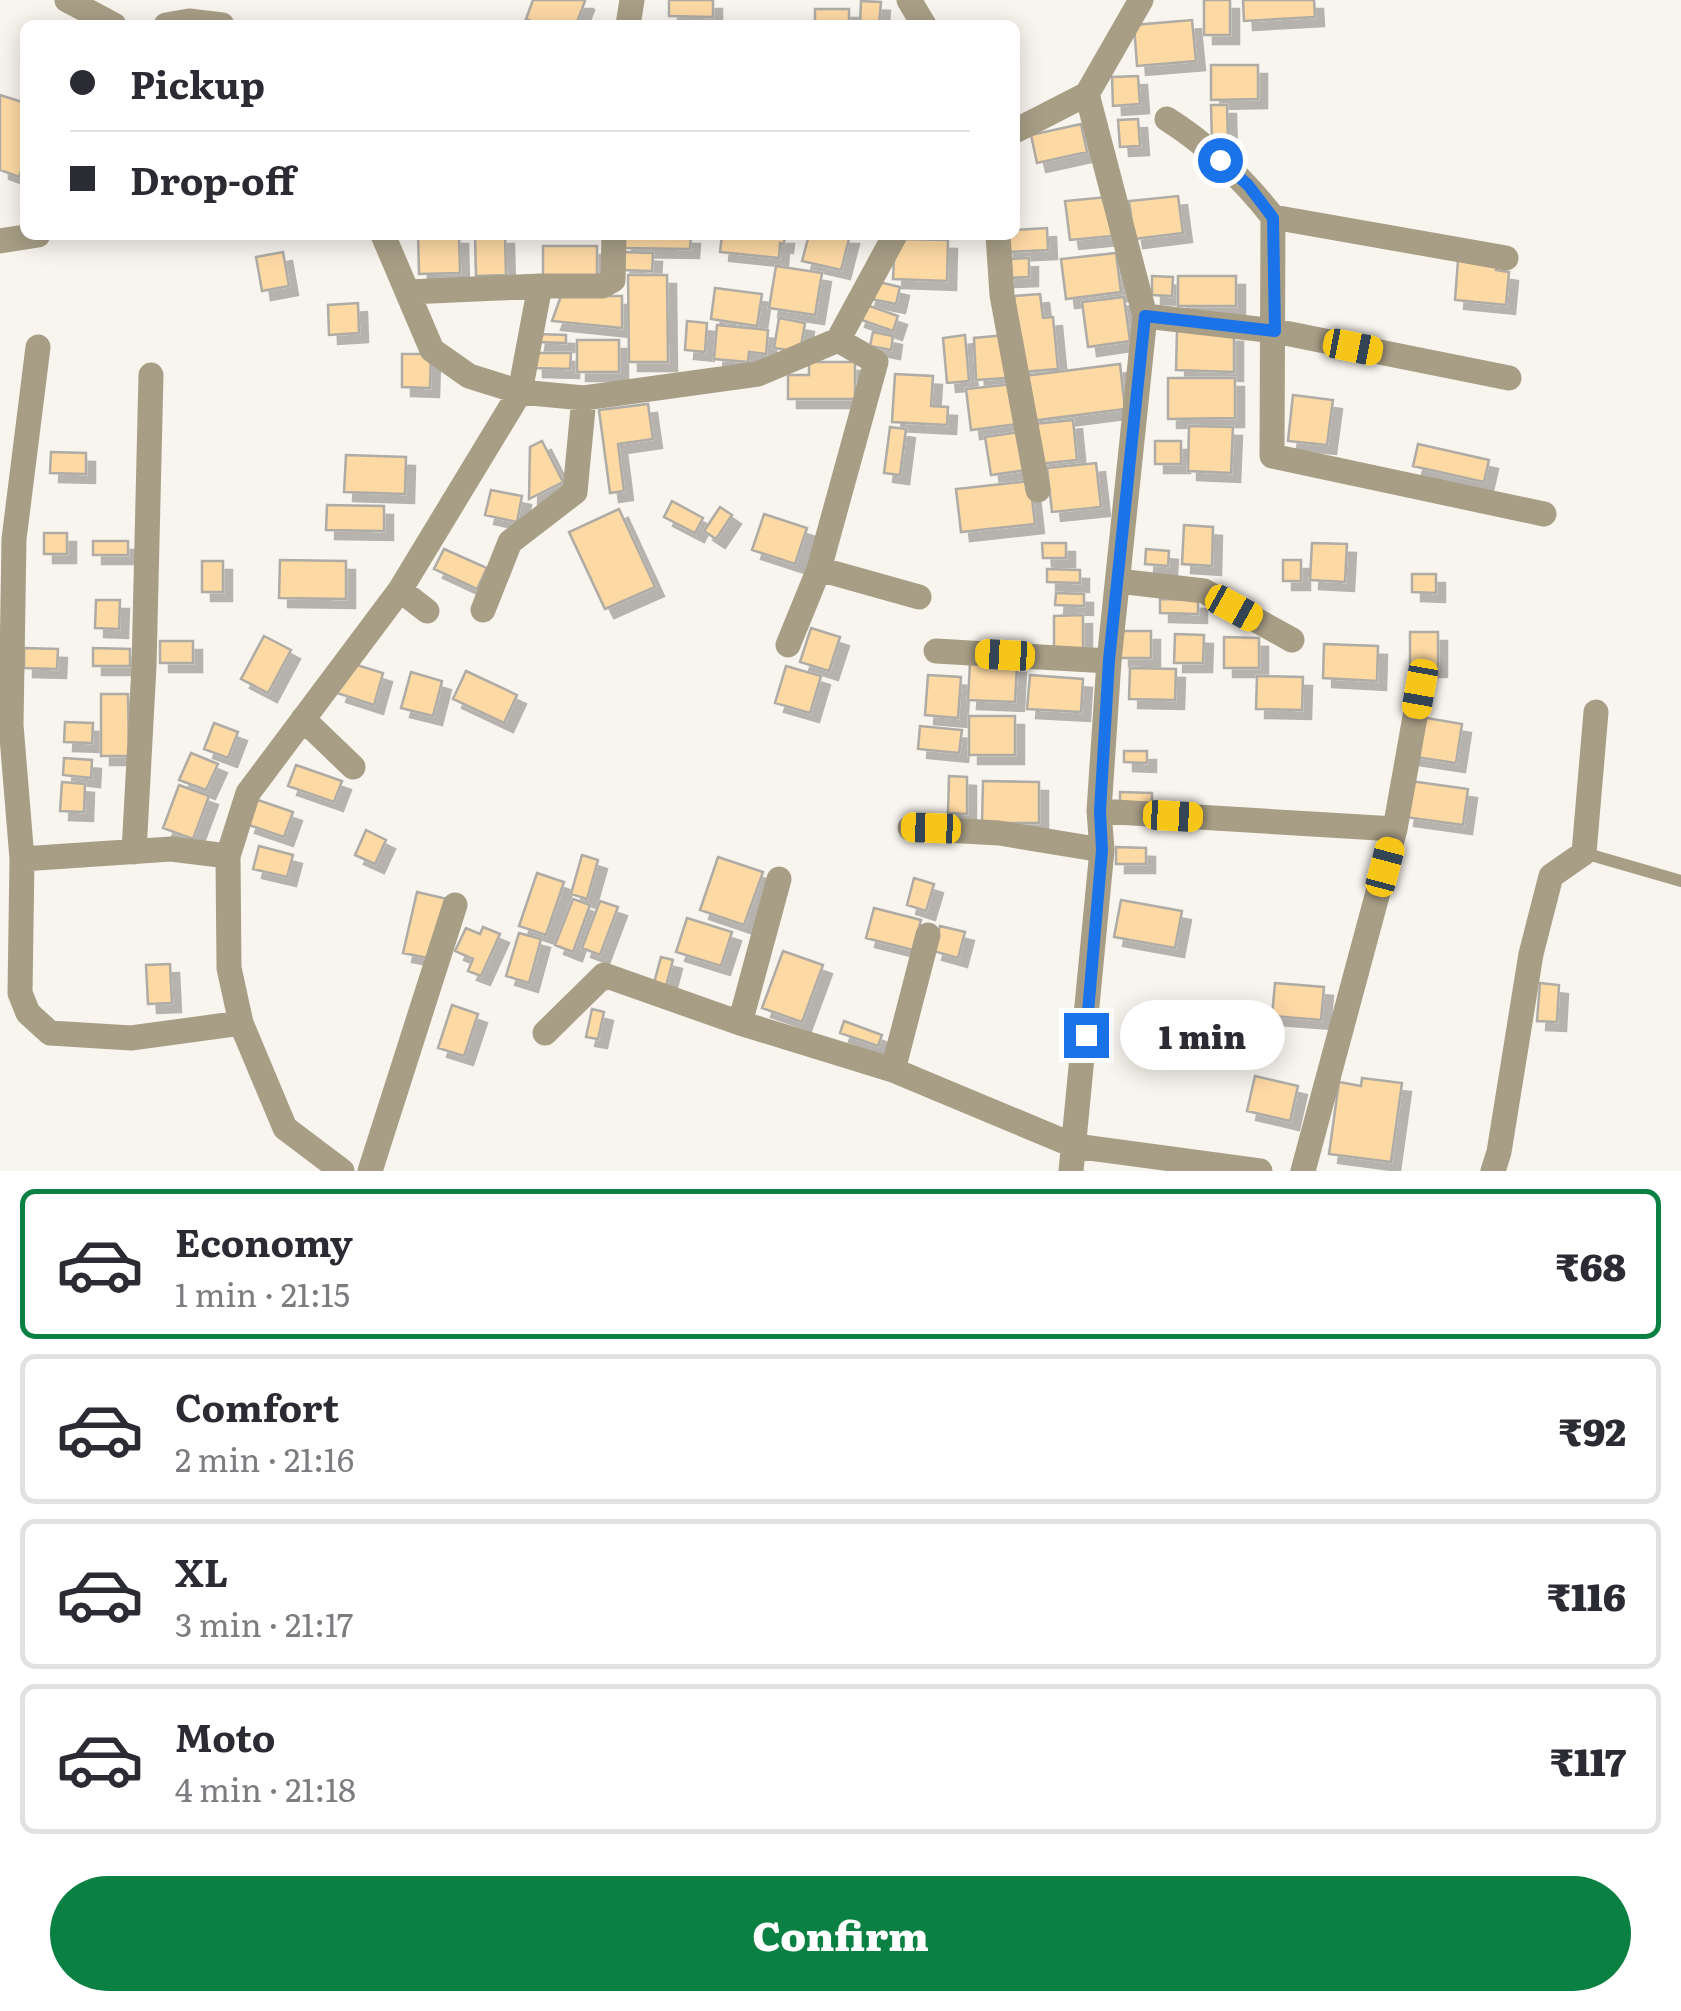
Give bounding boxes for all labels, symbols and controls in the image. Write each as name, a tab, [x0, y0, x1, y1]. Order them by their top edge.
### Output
text: Pickup	[130, 54, 265, 111]
route start	[1198, 138, 1243, 183]
text: Drop-off	[130, 150, 295, 207]
car	[1321, 327, 1385, 367]
car	[1200, 580, 1268, 636]
car	[974, 638, 1036, 672]
car	[1400, 657, 1440, 721]
car	[1142, 799, 1204, 833]
car	[900, 812, 962, 844]
car	[1363, 834, 1407, 900]
callout: 1 min	[1121, 1000, 1286, 1070]
text: 1 min	[1159, 1011, 1246, 1059]
route end	[1064, 1013, 1109, 1058]
text: Economy	[175, 1212, 353, 1269]
icon: car	[55, 1219, 145, 1309]
text: ₹68	[1556, 1236, 1626, 1293]
text: 1 min · 21:15	[175, 1269, 350, 1317]
text: Comfort	[175, 1377, 339, 1434]
icon: car	[55, 1384, 145, 1474]
text: ₹92	[1559, 1401, 1626, 1458]
text: 2 min · 21:16	[175, 1434, 354, 1482]
text: XL	[175, 1542, 228, 1599]
icon: car	[55, 1549, 145, 1639]
text: ₹116	[1547, 1566, 1626, 1623]
text: 3 min · 21:17	[175, 1599, 353, 1647]
text: Moto	[175, 1707, 275, 1764]
icon: car	[55, 1714, 145, 1804]
text: ₹117	[1550, 1731, 1626, 1788]
text: 4 min · 21:18	[175, 1764, 356, 1812]
button: Confirm	[50, 1876, 1631, 1991]

